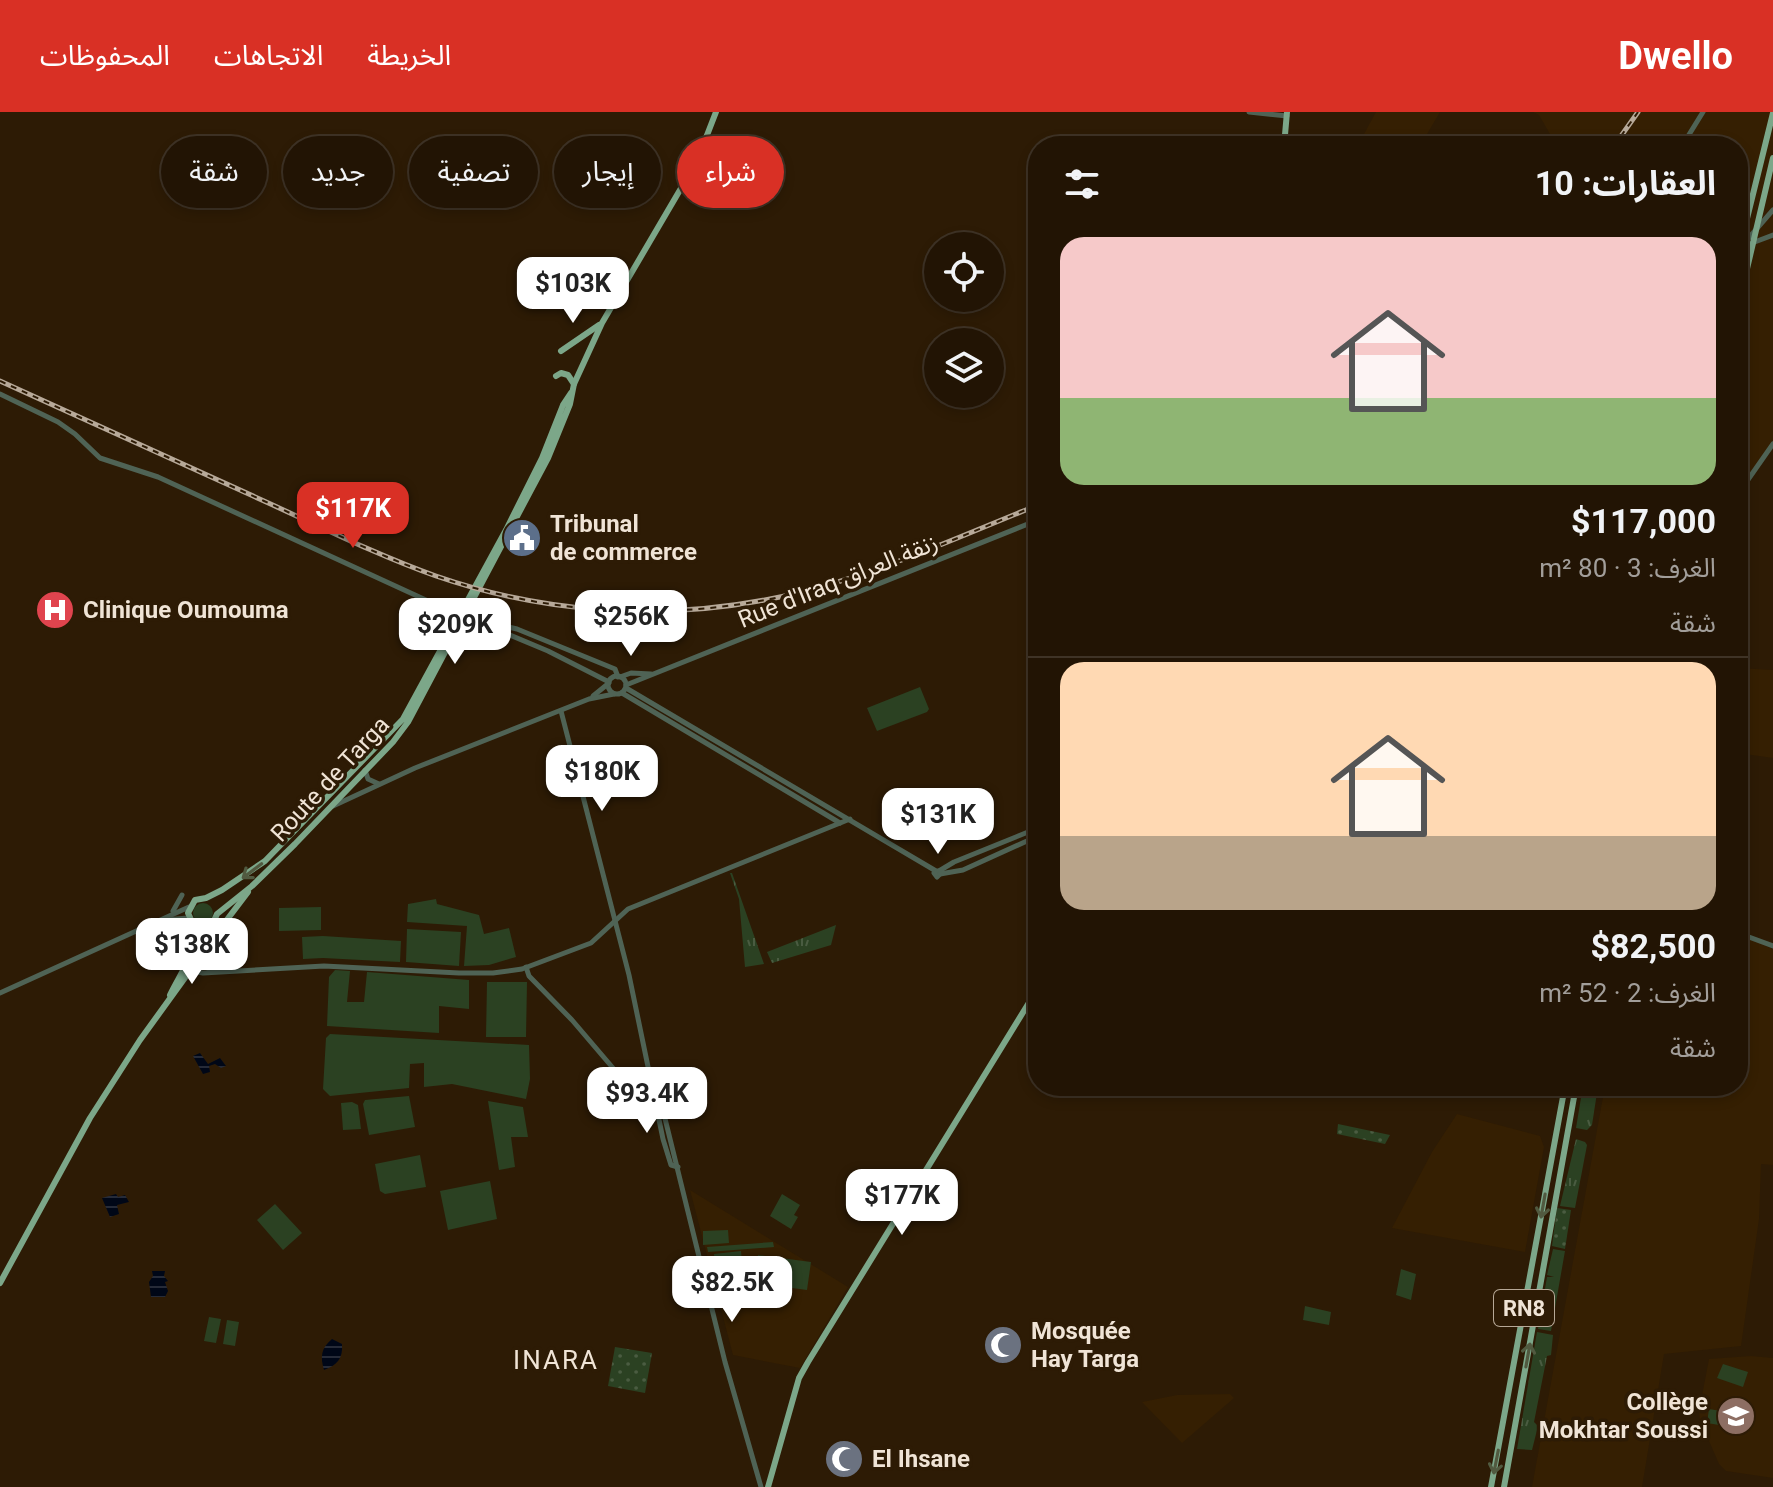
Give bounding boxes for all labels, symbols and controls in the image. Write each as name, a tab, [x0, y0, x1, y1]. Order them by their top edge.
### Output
text: Dwello	[1618, 34, 1733, 78]
text: المحفوظات	[40, 39, 170, 72]
text: الاتجاهات	[214, 39, 323, 72]
text: الخريطة	[367, 39, 451, 72]
chip: شقة	[161, 136, 267, 208]
chip: جديد	[283, 136, 393, 208]
chip: تصفية	[409, 136, 538, 208]
chip: إيجار	[554, 136, 661, 208]
chip: شراء	[677, 136, 784, 208]
icon: filters	[1060, 162, 1104, 206]
text: العقارات: 10	[1535, 163, 1716, 203]
map controls	[924, 232, 1004, 408]
button: locate	[924, 232, 1004, 312]
pin: $103K	[517, 257, 629, 325]
text: $103K	[535, 268, 611, 298]
icon: home	[1316, 289, 1460, 433]
button: layers	[924, 328, 1004, 408]
pin: $117K	[297, 482, 409, 550]
text: $117K	[315, 493, 391, 523]
text: $117,000	[1571, 501, 1716, 541]
place label: Tribunal de commerce	[550, 510, 697, 566]
public building icon: Tribunal de commerce	[501, 517, 543, 559]
street label: Rue d'Iraq زنقة العراق	[734, 528, 942, 634]
text: الغرف: 3 · 80 m²	[1539, 553, 1716, 583]
hospital icon: Clinique Oumouma	[34, 589, 76, 631]
pin: $256K	[575, 590, 687, 658]
place label: Clinique Oumouma	[83, 596, 289, 624]
pin: $209K	[399, 598, 511, 666]
text: $256K	[593, 601, 669, 631]
text: شقة	[1670, 608, 1716, 638]
text: $209K	[417, 609, 493, 639]
street label: Route de Targa	[265, 711, 395, 847]
icon: home	[1316, 714, 1460, 858]
pin: $180K	[546, 745, 658, 813]
text: $180K	[564, 756, 640, 786]
pin: $131K	[882, 788, 994, 856]
text: $131K	[900, 799, 976, 829]
one-way arrow	[242, 862, 263, 879]
pin: $138K	[136, 918, 248, 986]
text: $82,500	[1591, 926, 1716, 966]
text: $138K	[154, 929, 230, 959]
text: الغرف: 2 · 52 m²	[1539, 978, 1716, 1008]
text: شقة	[1670, 1033, 1716, 1063]
pin: $93.4K	[582, 1067, 712, 1135]
text: $93.4K	[605, 1078, 689, 1108]
pin: $177K	[846, 1169, 958, 1237]
text: $177K	[864, 1180, 940, 1210]
one-way arrow	[1535, 1193, 1550, 1219]
pin: $82.5K	[667, 1256, 797, 1324]
text: $82.5K	[690, 1267, 774, 1297]
road number: RN8	[1494, 1290, 1554, 1326]
place label: Mosquée Hay Targa	[1031, 1317, 1139, 1373]
mosque icon: Mosquée Hay Targa	[982, 1324, 1024, 1366]
one-way arrow	[1521, 1343, 1536, 1368]
district label: INARA	[513, 1345, 599, 1375]
place label: Collège Mokhtar Soussi	[1539, 1388, 1708, 1444]
school or university icon: Collège Mokhtar Soussi	[1715, 1395, 1757, 1437]
mosque icon: El Ihsane	[823, 1438, 865, 1480]
place label: El Ihsane	[872, 1445, 970, 1473]
one-way arrow	[1487, 1449, 1502, 1474]

